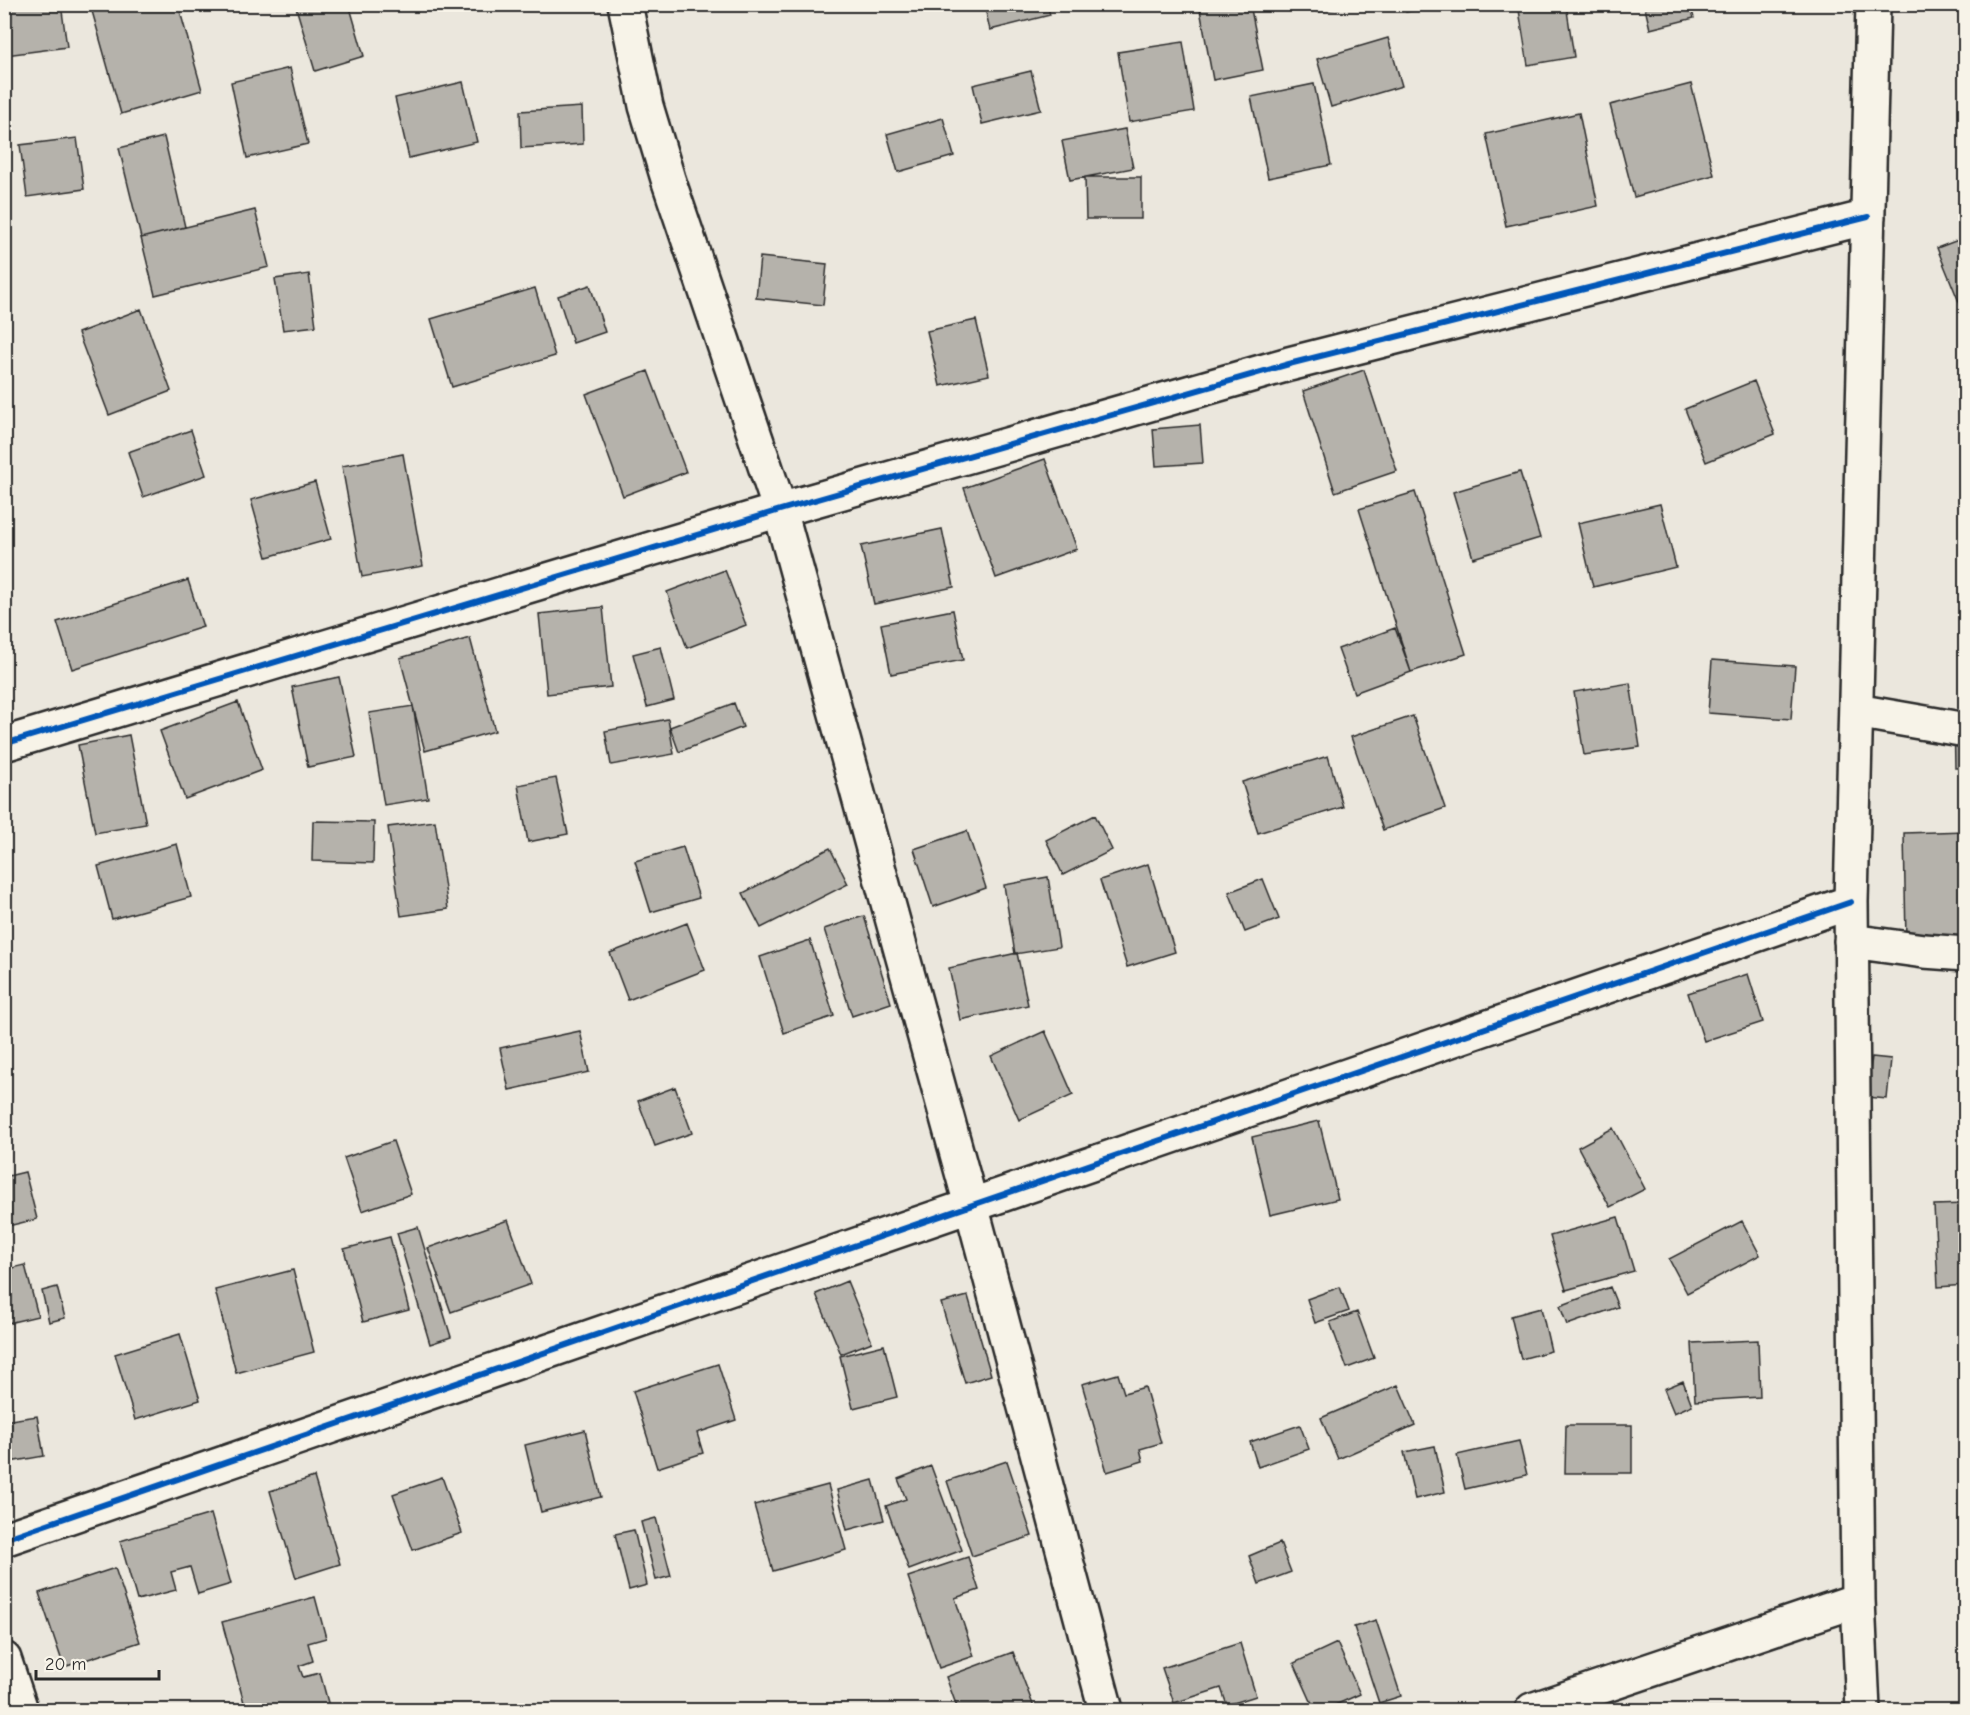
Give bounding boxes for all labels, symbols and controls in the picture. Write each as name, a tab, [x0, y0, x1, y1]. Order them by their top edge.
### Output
scale bar	[36, 1643, 159, 1681]
text: 20 m	[45, 1654, 86, 1675]

